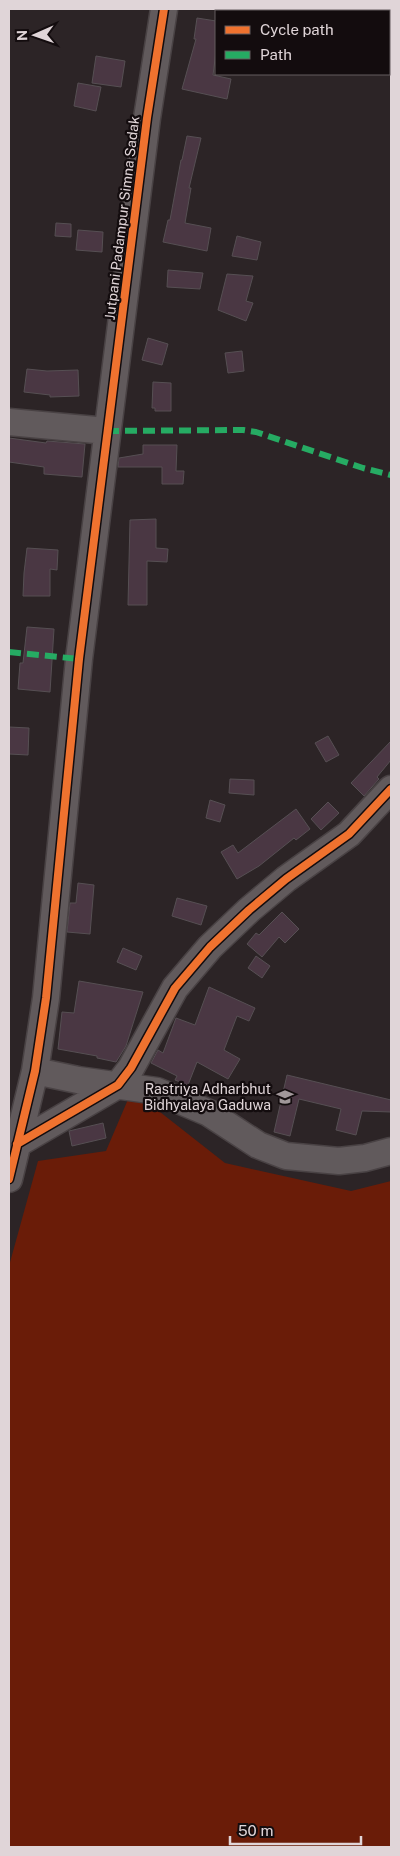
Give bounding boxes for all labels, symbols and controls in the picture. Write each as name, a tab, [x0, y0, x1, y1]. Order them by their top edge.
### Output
north arrow	[10, 10, 60, 60]
legend	[215, 10, 390, 75]
text: Cycle path	[260, 21, 334, 38]
text: N	[14, 30, 30, 41]
text: Path	[260, 46, 292, 63]
street label: Jutpani Padampur Simna Sadak	[102, 115, 142, 321]
place label: Rastriya Adharbhut Bidhyalaya Gaduwa	[144, 1081, 271, 1113]
school or university icon: Rastriya Adharbhut Bidhyalaya Gaduwa	[275, 1087, 295, 1107]
scale bar	[230, 1814, 361, 1846]
text: 50 m	[238, 1822, 273, 1839]

